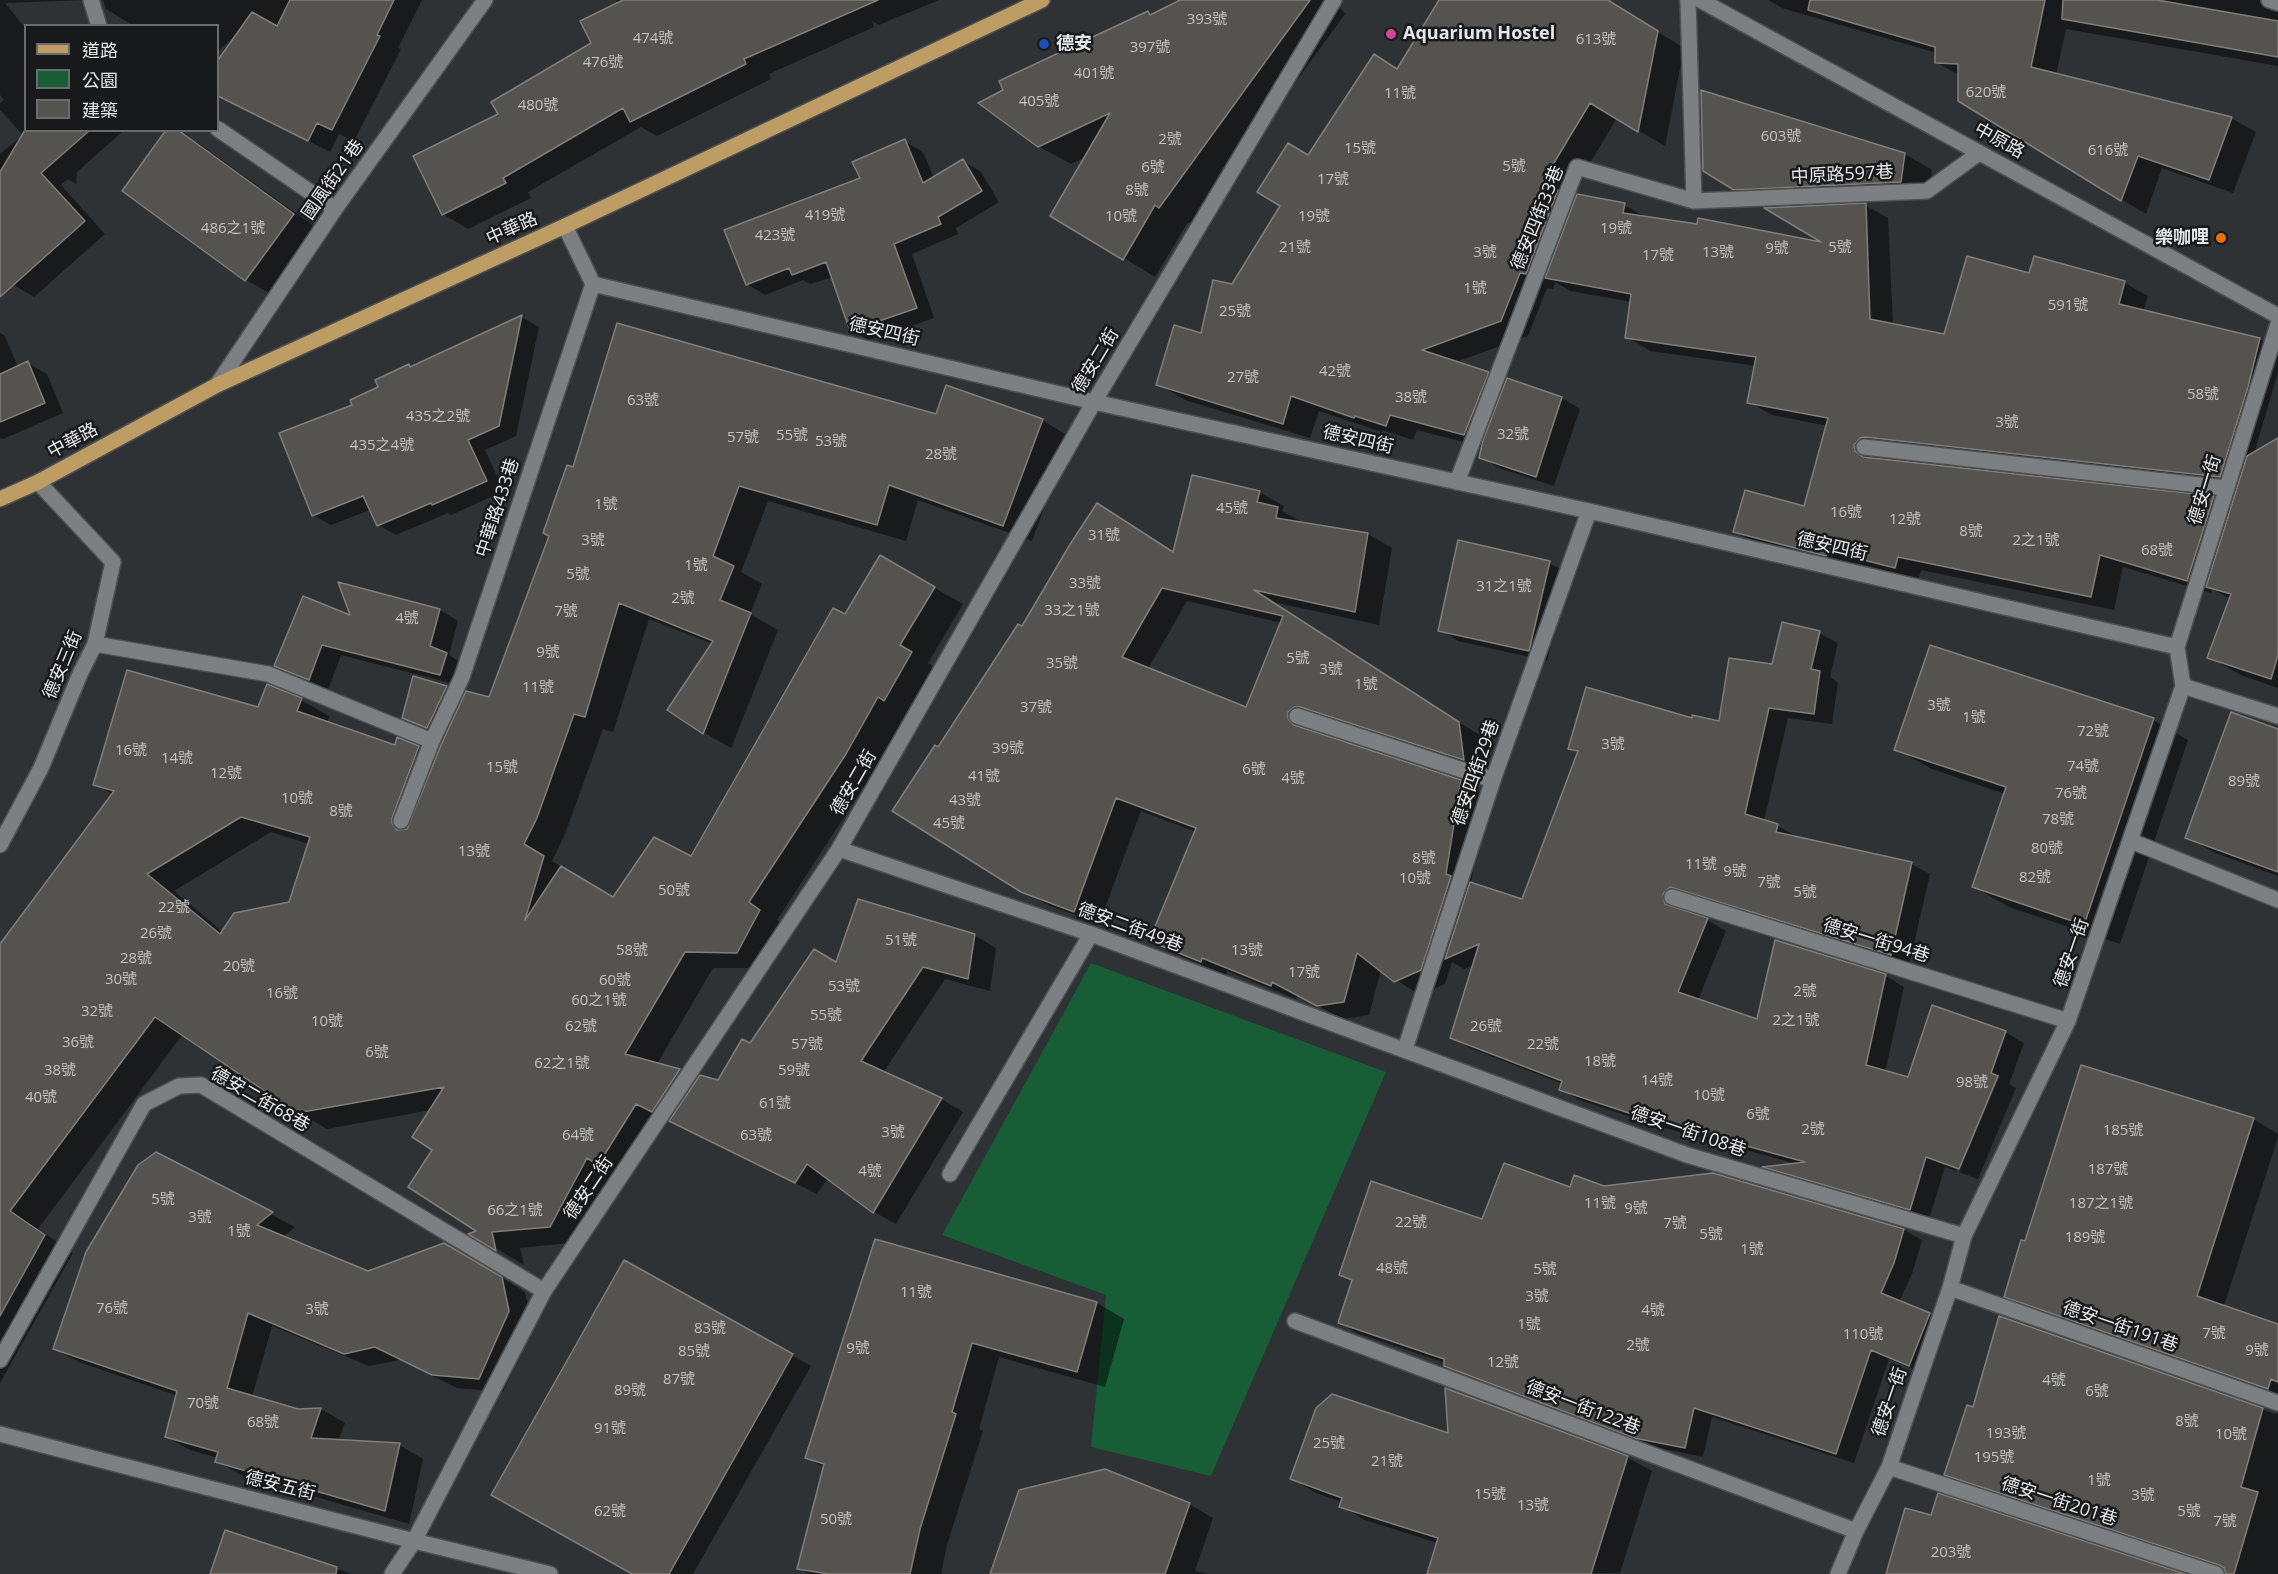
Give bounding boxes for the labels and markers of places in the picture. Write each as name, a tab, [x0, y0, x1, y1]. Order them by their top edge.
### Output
place label: Aquarium Hostel	[1403, 23, 1555, 45]
marker: Aquarium Hostel	[1384, 27, 1398, 41]
place label: 德安	[1056, 33, 1092, 55]
marker: 德安	[1037, 37, 1051, 51]
place label: 樂咖哩	[2155, 227, 2209, 249]
marker: 樂咖哩	[2214, 231, 2228, 245]

